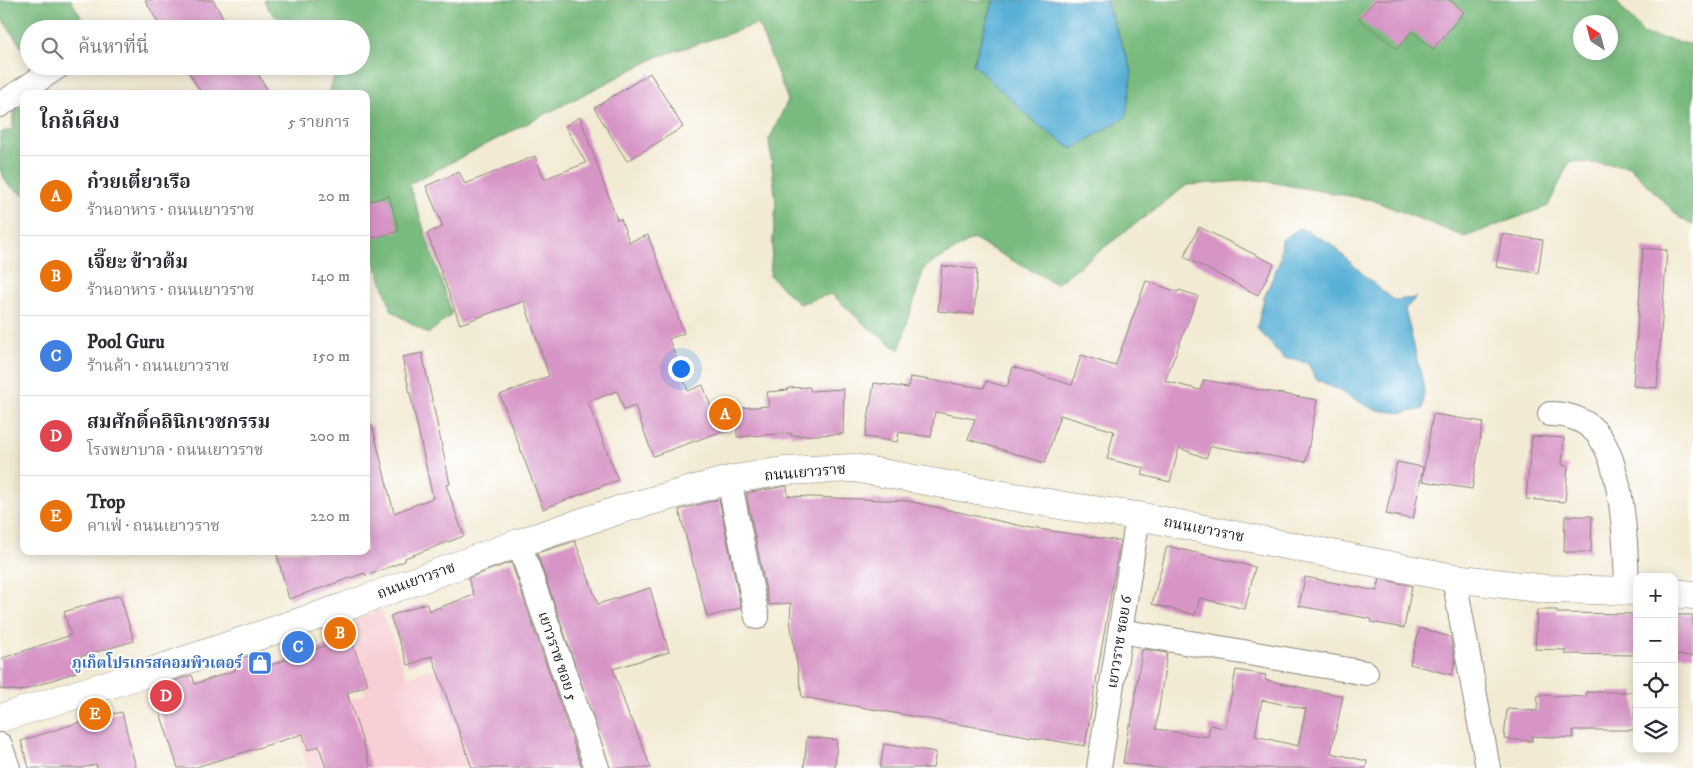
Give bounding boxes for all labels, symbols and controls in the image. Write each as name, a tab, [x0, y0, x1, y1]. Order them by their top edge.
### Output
north arrow	[1573, 15, 1618, 60]
search box	[20, 20, 370, 75]
icon: search	[38, 34, 66, 62]
text: ค้นหาที่นี่	[78, 36, 149, 59]
text: ใกล้เคียง	[40, 109, 120, 135]
text: 5 รายการ	[288, 112, 350, 132]
text: ก๋วยเตี๋ยวเรือ	[87, 171, 191, 194]
text: A	[51, 186, 61, 206]
text: 20 m	[318, 186, 350, 206]
text: ร้านอาหาร · ถนนเยาวราช	[87, 200, 254, 220]
text: เจี๊ยะ ข้าวต้ม	[87, 251, 188, 274]
text: B	[51, 266, 61, 286]
text: 140 m	[311, 266, 350, 286]
text: ร้านอาหาร · ถนนเยาวราช	[87, 280, 254, 300]
text: Pool Guru	[87, 331, 165, 354]
text: C	[51, 346, 61, 366]
text: 150 m	[312, 346, 350, 366]
text: ร้านค้า · ถนนเยาวราช	[87, 356, 229, 376]
your location	[668, 356, 694, 382]
pin: A	[709, 395, 741, 433]
text: สมศักดิ์คลินิกเวชกรรม	[87, 411, 270, 434]
text: D	[50, 426, 62, 446]
text: 200 m	[309, 426, 350, 446]
text: โรงพยาบาล · ถนนเยาวราช	[87, 440, 263, 460]
street label: ถนนเยาวราช	[764, 459, 847, 486]
text: Trop	[87, 491, 125, 514]
text: E	[50, 506, 62, 526]
text: 220 m	[310, 506, 350, 526]
street label: ถนนเยาวราช	[1162, 512, 1246, 547]
text: คาเฟ่ · ถนนเยาวราช	[87, 516, 220, 536]
street label: ถนนเยาวราช	[375, 558, 458, 603]
map controls	[1633, 573, 1678, 753]
button: +	[1633, 573, 1678, 618]
street label: เยาวราช ซอย 6	[1103, 593, 1136, 690]
street label: เยาวราช ซอย 5	[533, 609, 582, 704]
pin: B	[324, 614, 356, 652]
button: −	[1633, 618, 1678, 663]
pin: C	[282, 628, 314, 666]
shop icon: ภูเก็ตโปรเกรสคอมพิวเตอร์	[247, 650, 273, 676]
place label: ภูเก็ตโปรเกรสคอมพิวเตอร์	[72, 652, 244, 673]
button: locate	[1633, 663, 1678, 708]
pin: D	[150, 677, 182, 715]
pin: E	[79, 695, 111, 733]
button: layers	[1633, 708, 1678, 753]

